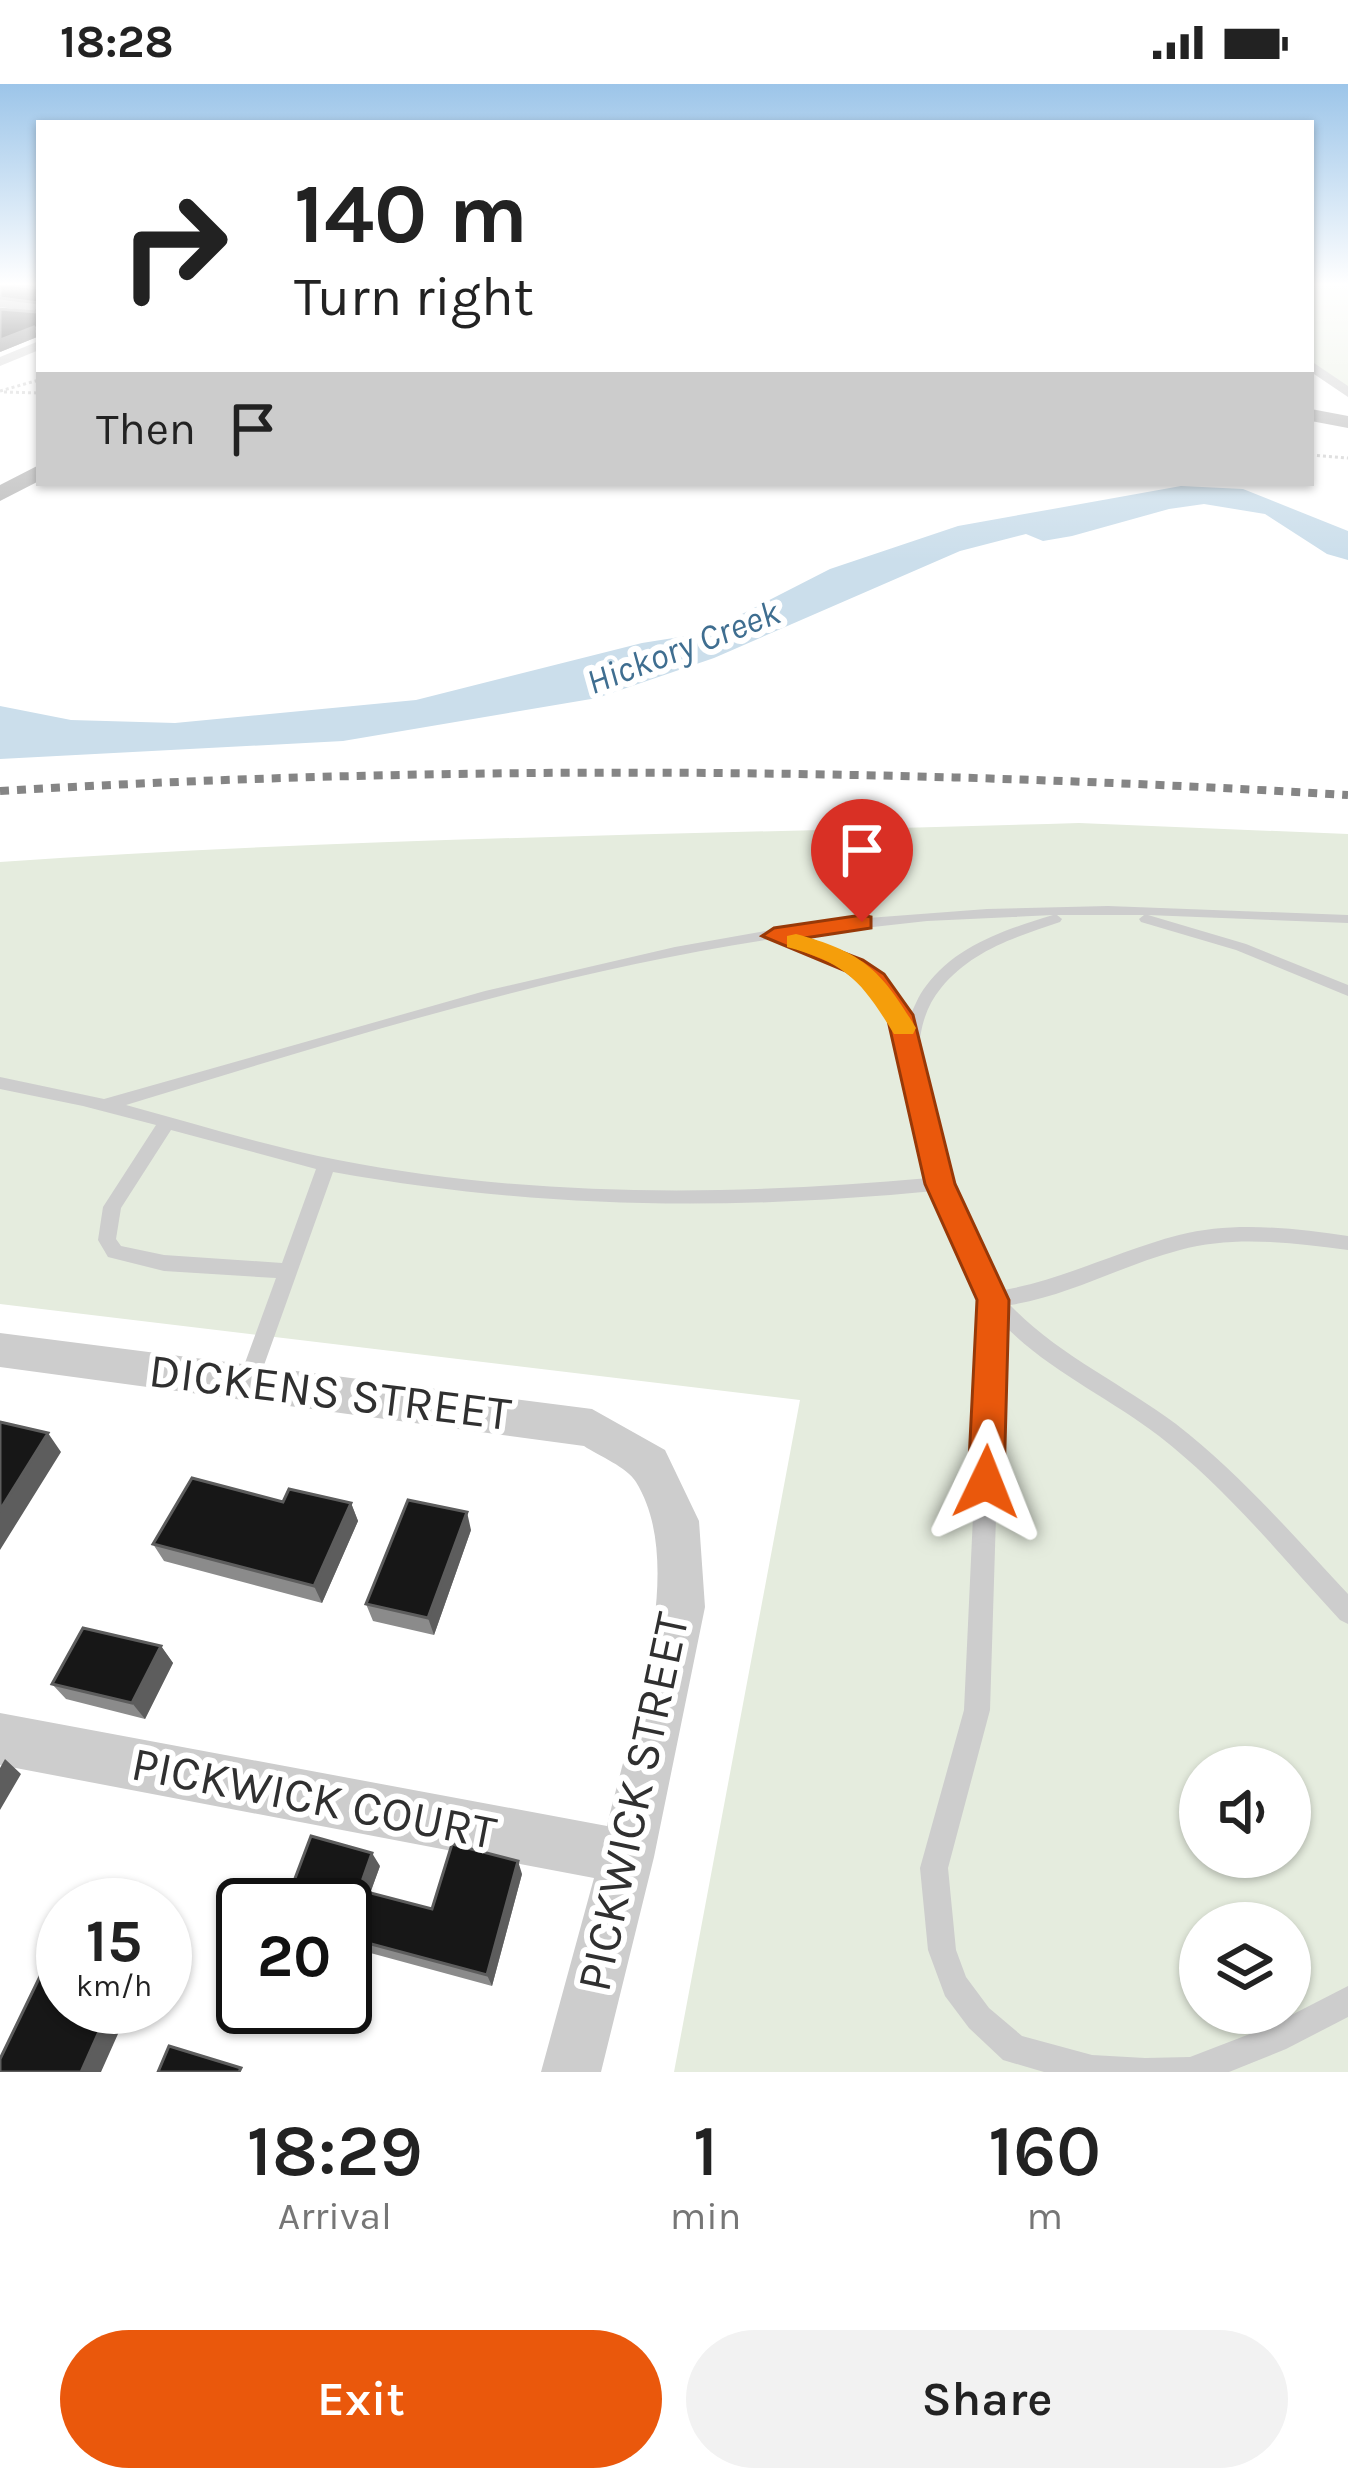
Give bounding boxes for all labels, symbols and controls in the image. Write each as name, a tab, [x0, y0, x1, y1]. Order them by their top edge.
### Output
text: 18:28	[60, 16, 174, 68]
text: 140 m	[294, 165, 528, 263]
icon: right	[96, 168, 252, 324]
text: Turn right	[294, 265, 534, 329]
icon: arrive	[220, 396, 286, 462]
text: Then	[96, 403, 196, 455]
water label: Hickory Creek	[580, 591, 786, 703]
pin	[811, 799, 913, 922]
icon: arrive	[829, 817, 895, 883]
street label: DICKENS STREET	[146, 1342, 514, 1442]
position arrow	[923, 1419, 1049, 1545]
street label: PICKWICK STREET	[566, 1608, 700, 1996]
street label: PICKWICK COURT	[127, 1735, 501, 1861]
map controls	[1179, 1746, 1311, 2034]
button: sound	[1179, 1746, 1311, 1878]
speed limit sign: 20	[216, 1878, 372, 2034]
button: layers	[1179, 1902, 1311, 2034]
text: 15	[86, 1906, 142, 1976]
text: km/h	[76, 1968, 152, 2004]
text: 18:29	[247, 2109, 423, 2193]
text: 1	[693, 2109, 718, 2193]
text: 160	[988, 2109, 1101, 2193]
text: Arrival	[278, 2193, 392, 2239]
text: min	[670, 2193, 741, 2239]
text: m	[1026, 2193, 1063, 2239]
button: Exit	[60, 2330, 662, 2468]
button: Share	[686, 2330, 1288, 2468]

